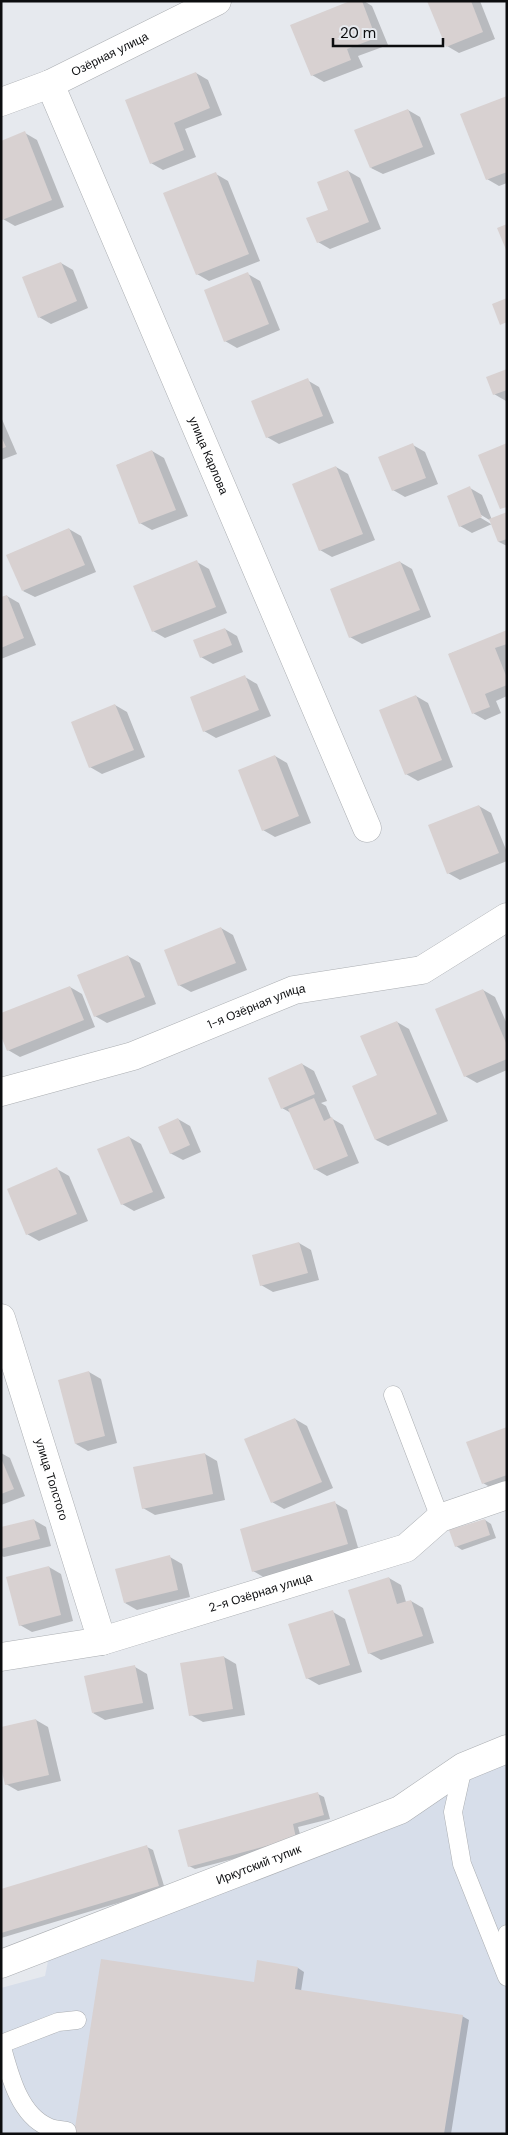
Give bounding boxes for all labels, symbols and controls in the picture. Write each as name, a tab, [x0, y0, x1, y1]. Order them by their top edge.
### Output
scale bar	[333, 15, 443, 47]
text: 20 m	[340, 23, 376, 43]
street label: Озёрная улица	[69, 28, 151, 80]
street label: улица Карлова	[185, 414, 232, 497]
street label: 1-я Озёрная улица	[205, 980, 307, 1033]
street label: улица Толстого	[31, 1436, 72, 1523]
street label: 2-я Озёрная улица	[207, 1569, 314, 1616]
street label: Иркутский тупик	[214, 1841, 304, 1888]

